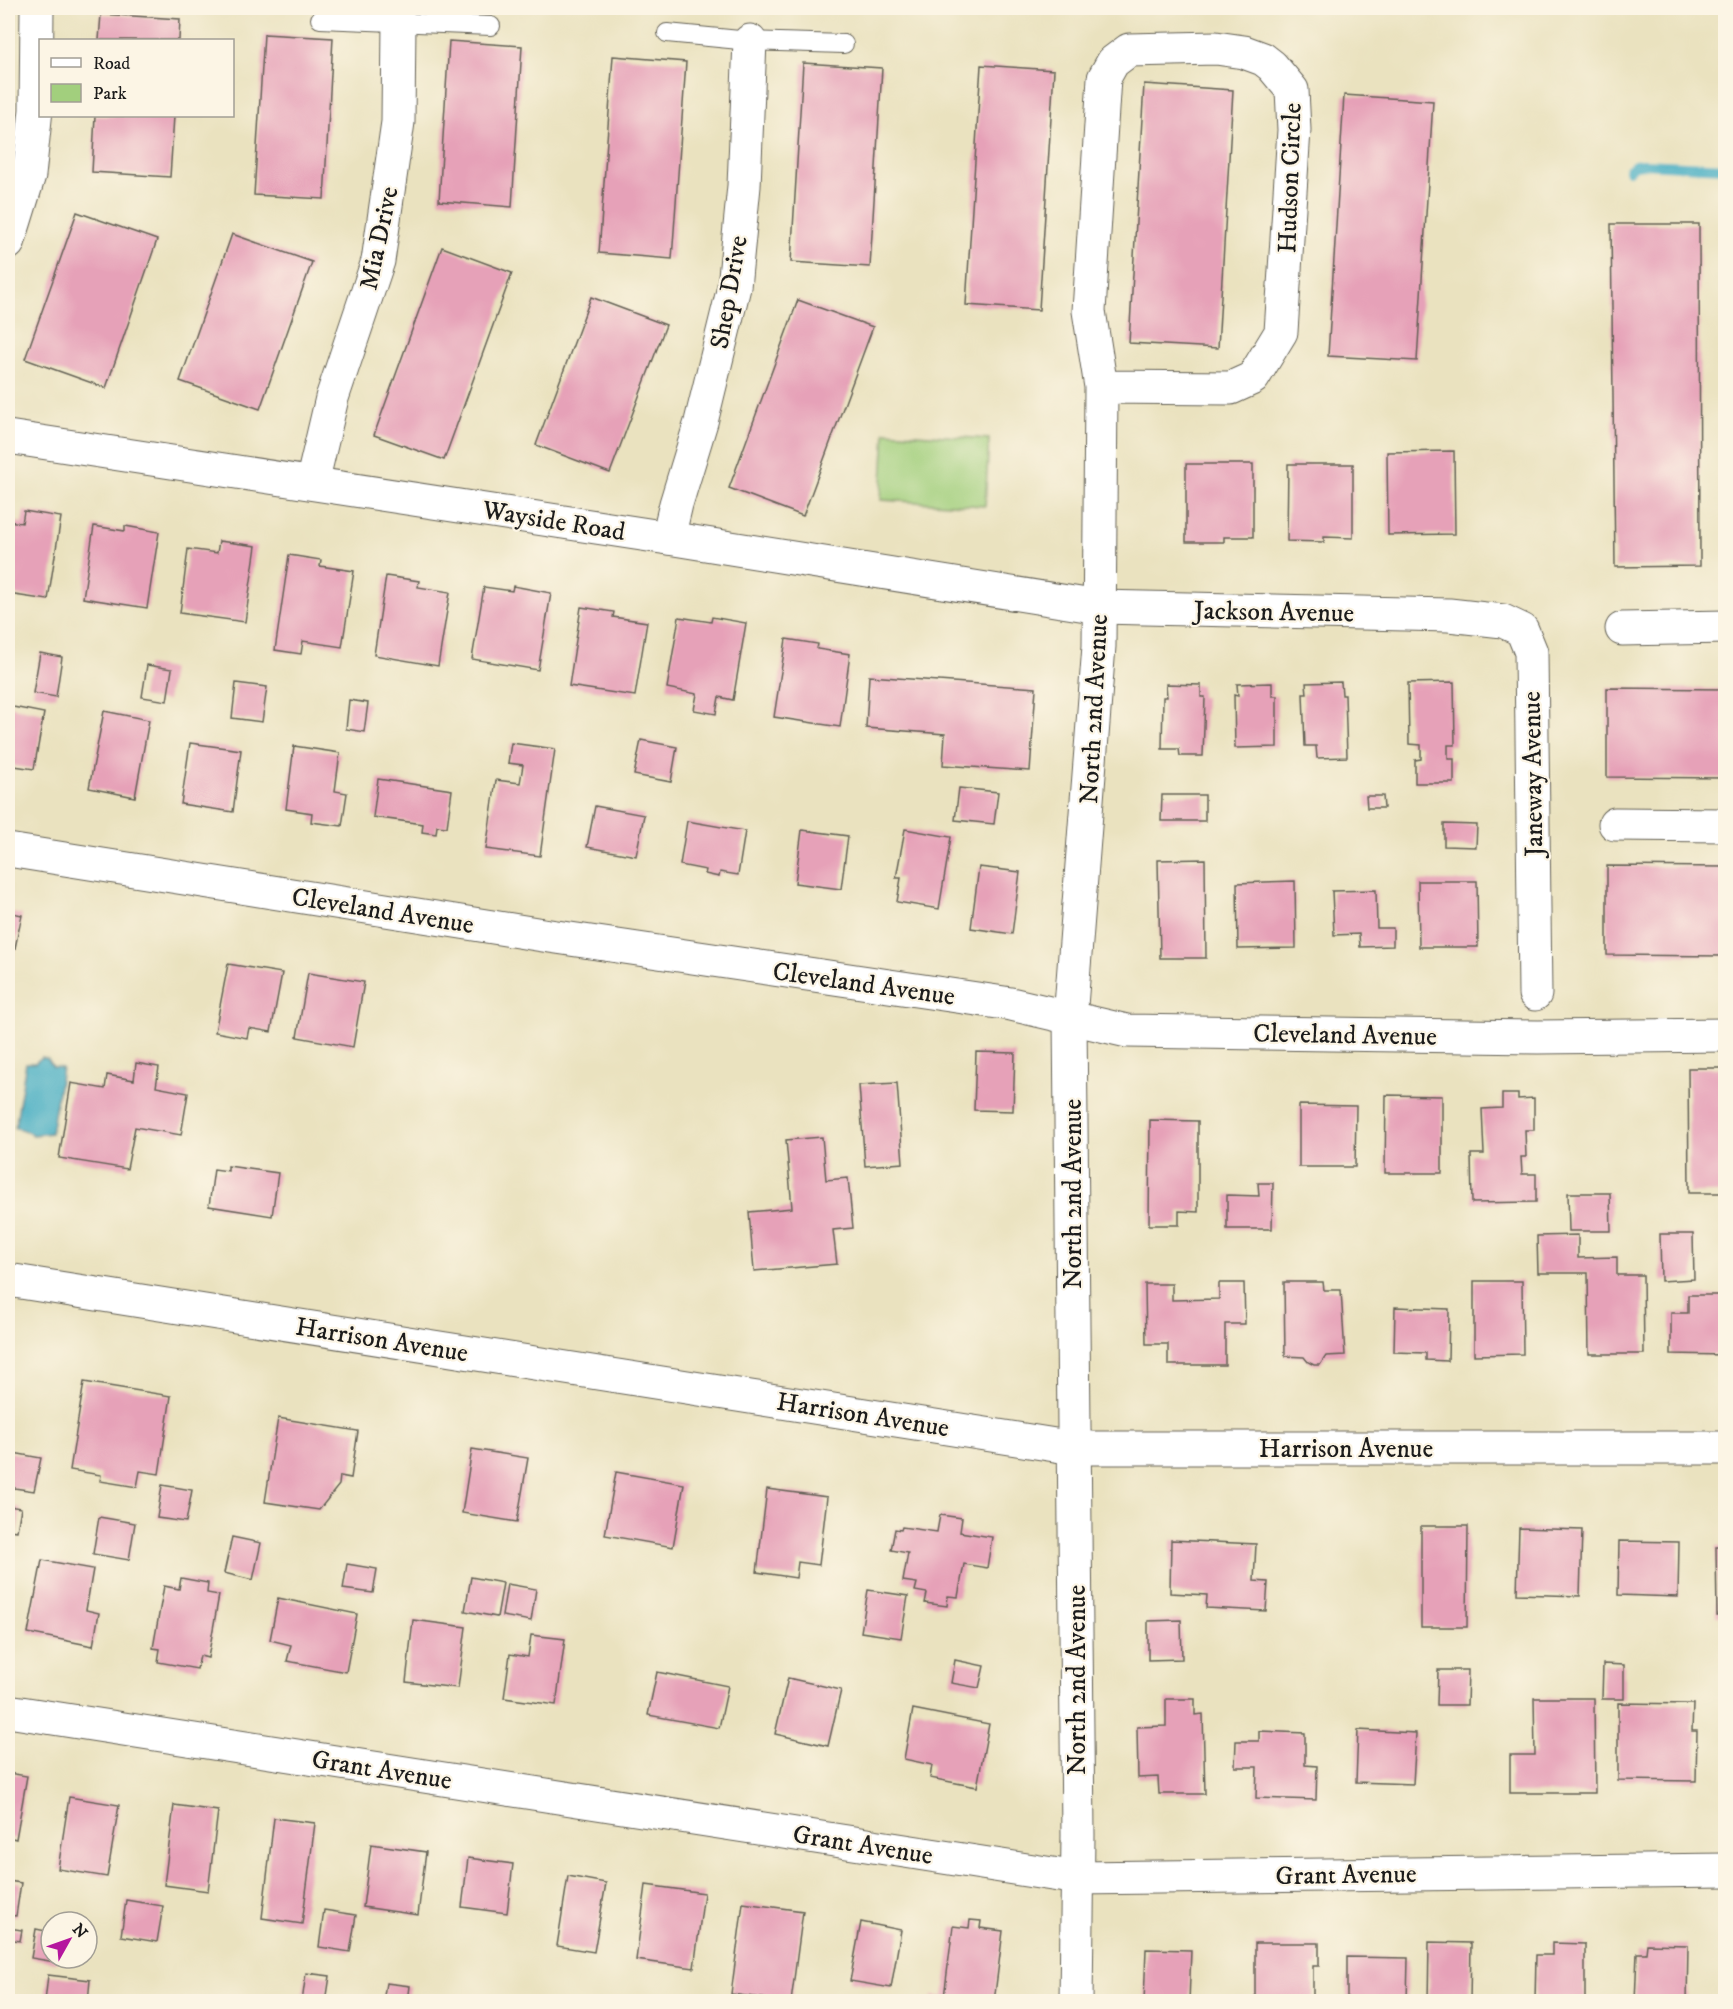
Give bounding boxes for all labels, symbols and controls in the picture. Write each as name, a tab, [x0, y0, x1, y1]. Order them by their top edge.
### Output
legend	[39, 39, 234, 117]
text: Road	[93, 53, 130, 75]
text: Park	[93, 83, 127, 105]
street label: Hudson Circle	[1271, 102, 1310, 254]
street label: Mia Drive	[352, 184, 407, 293]
street label: Shep Drive	[703, 233, 756, 351]
street label: Wayside Road	[479, 494, 628, 549]
street label: Jackson Avenue	[1191, 595, 1354, 630]
street label: North 2nd Avenue	[1073, 613, 1116, 805]
street label: Janeway Avenue	[1516, 691, 1551, 859]
street label: Cleveland Avenue	[289, 881, 476, 942]
street label: Cleveland Avenue	[770, 955, 957, 1014]
street label: Cleveland Avenue	[1253, 1017, 1437, 1054]
street label: North 2nd Avenue	[1057, 1099, 1090, 1289]
street label: Harrison Avenue	[293, 1311, 470, 1370]
street label: Harrison Avenue	[774, 1386, 951, 1445]
street label: Harrison Avenue	[1259, 1433, 1433, 1466]
street label: North 2nd Avenue	[1061, 1585, 1094, 1775]
street label: Grant Avenue	[309, 1743, 454, 1798]
street label: Grant Avenue	[790, 1818, 935, 1873]
street label: Grant Avenue	[1275, 1858, 1417, 1893]
north arrow	[39, 1910, 99, 1970]
text: N	[68, 1920, 92, 1942]

